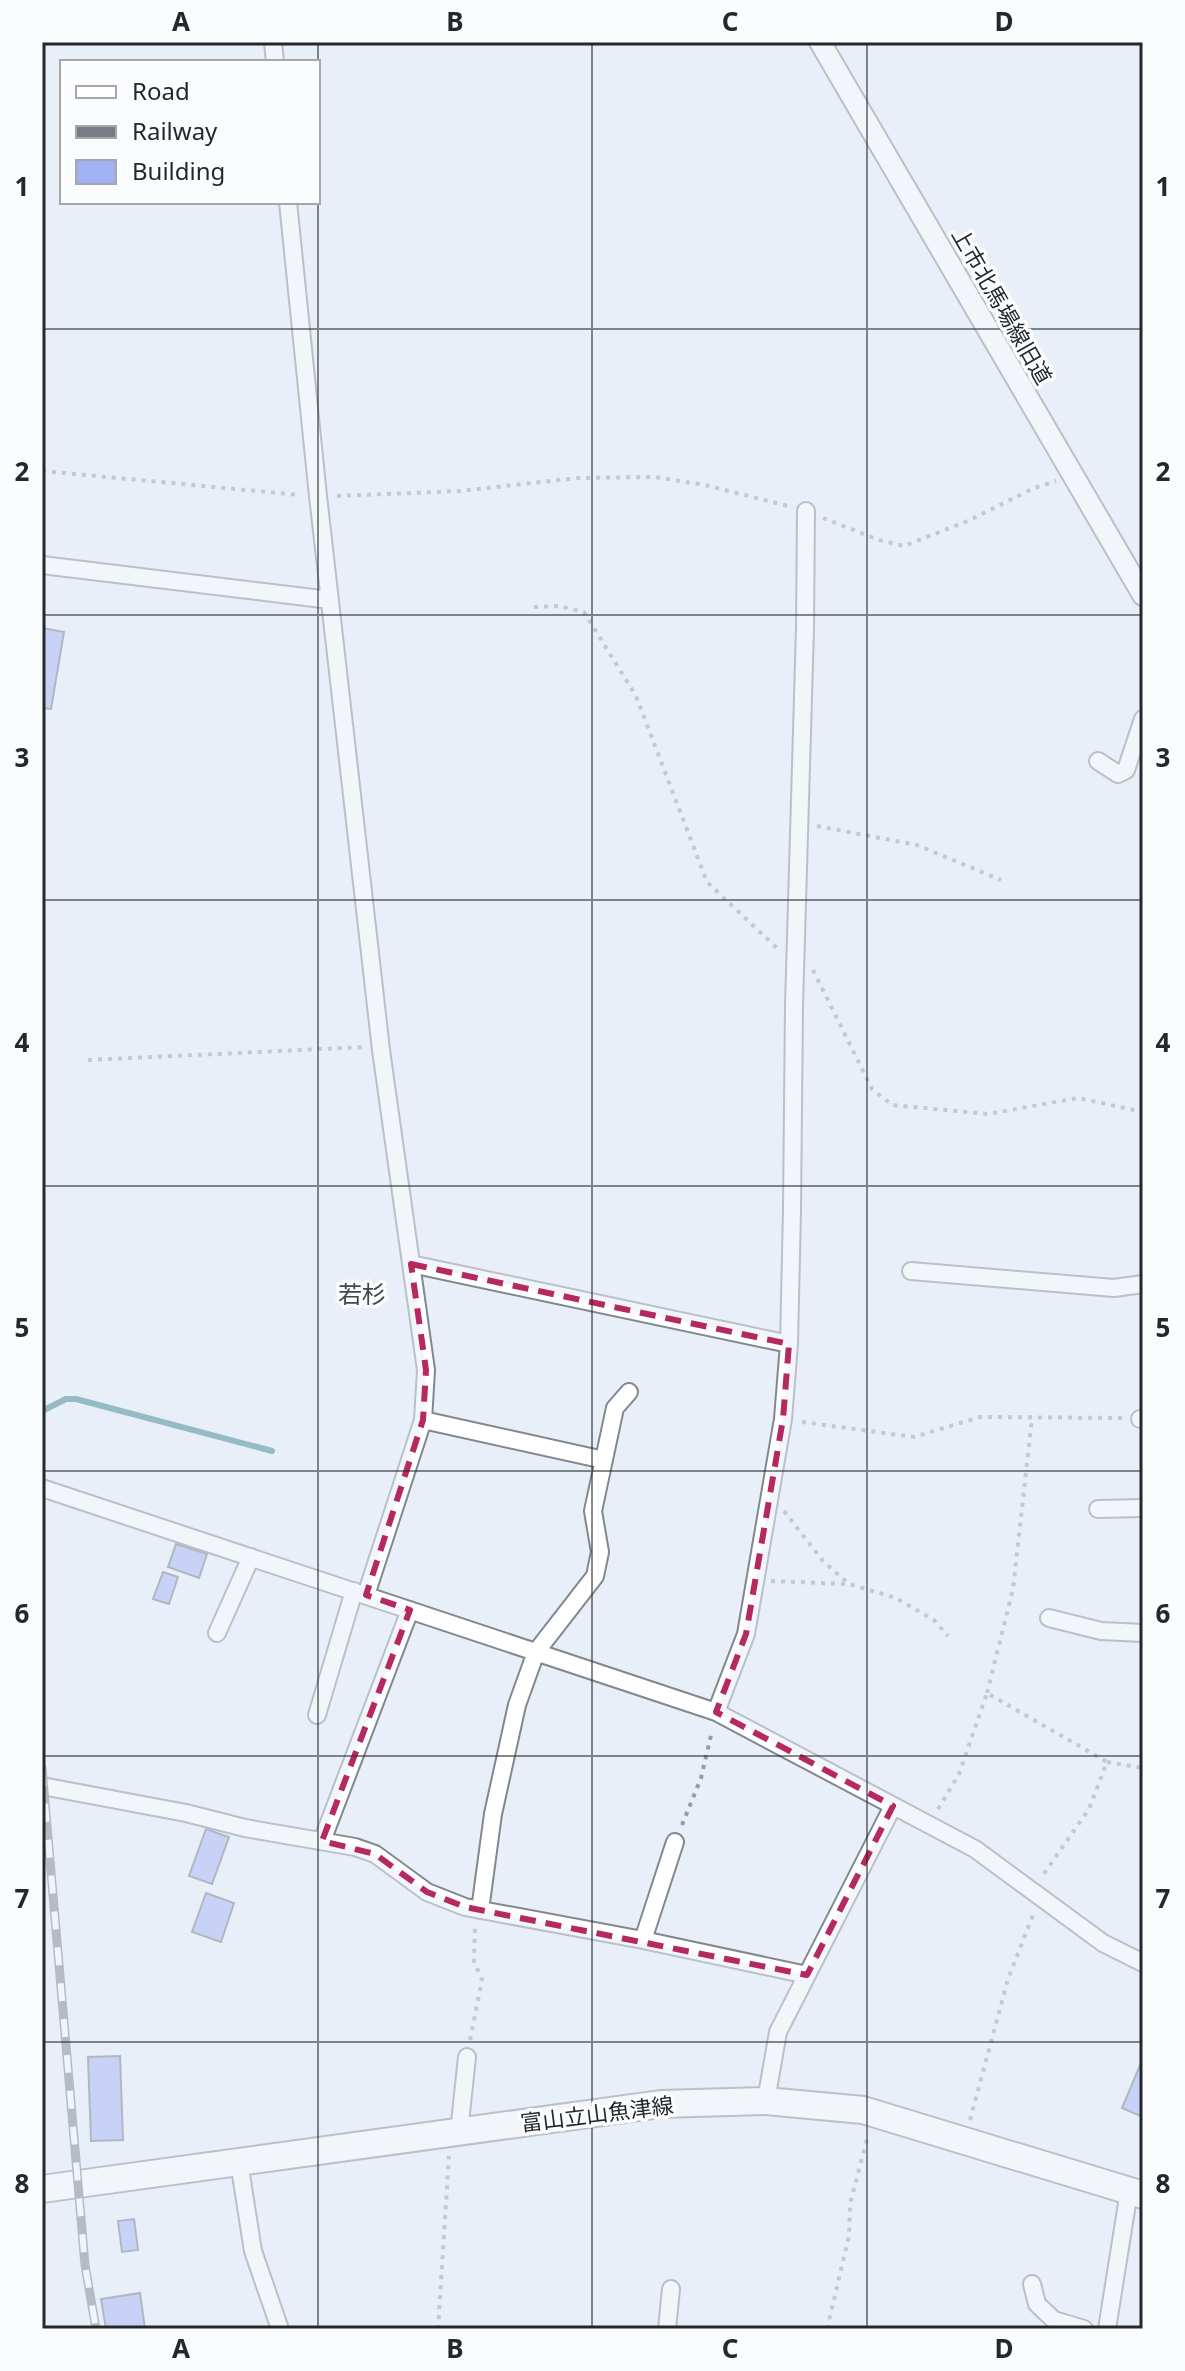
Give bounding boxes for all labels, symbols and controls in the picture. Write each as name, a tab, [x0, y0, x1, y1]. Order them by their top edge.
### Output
text: A	[172, 3, 190, 39]
text: B	[446, 3, 464, 39]
text: C	[722, 3, 738, 39]
text: D	[994, 3, 1014, 39]
legend	[60, 60, 320, 204]
text: Road	[132, 74, 190, 107]
text: Railway	[132, 114, 218, 147]
text: Building	[132, 154, 225, 187]
text: 1	[15, 168, 29, 204]
text: 1	[1156, 168, 1170, 204]
street label: 上市北馬場線旧道	[946, 222, 1060, 389]
text: 2	[15, 453, 30, 489]
text: 2	[1156, 453, 1171, 489]
text: 3	[15, 739, 29, 775]
text: 3	[1156, 739, 1170, 775]
text: 4	[15, 1024, 30, 1060]
text: 4	[1156, 1024, 1171, 1060]
district label: 若杉	[338, 1277, 386, 1310]
text: 5	[15, 1309, 29, 1345]
text: 5	[1156, 1309, 1170, 1345]
text: 6	[15, 1595, 30, 1631]
text: 6	[1156, 1595, 1171, 1631]
text: 7	[15, 1880, 30, 1916]
text: 7	[1156, 1880, 1171, 1916]
street label: 富山立山魚津線	[519, 2089, 675, 2137]
text: 8	[15, 2165, 29, 2201]
text: 8	[1156, 2165, 1170, 2201]
text: A	[172, 2330, 190, 2366]
text: B	[446, 2330, 464, 2366]
text: C	[722, 2330, 738, 2366]
text: D	[994, 2330, 1014, 2366]

